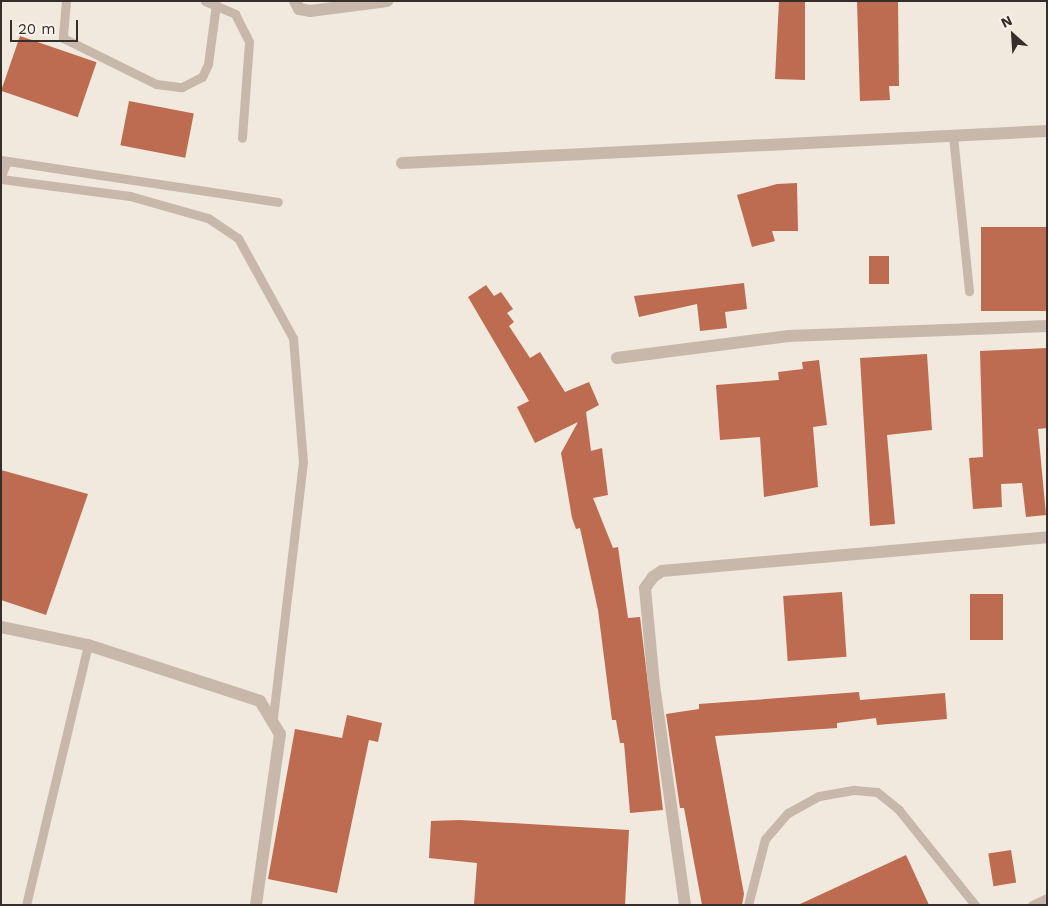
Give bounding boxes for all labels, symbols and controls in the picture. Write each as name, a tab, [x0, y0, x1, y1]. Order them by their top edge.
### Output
scale bar	[12, 10, 80, 42]
north arrow	[988, 10, 1038, 60]
text: N	[998, 12, 1015, 31]
text: 20 m	[18, 20, 56, 38]

